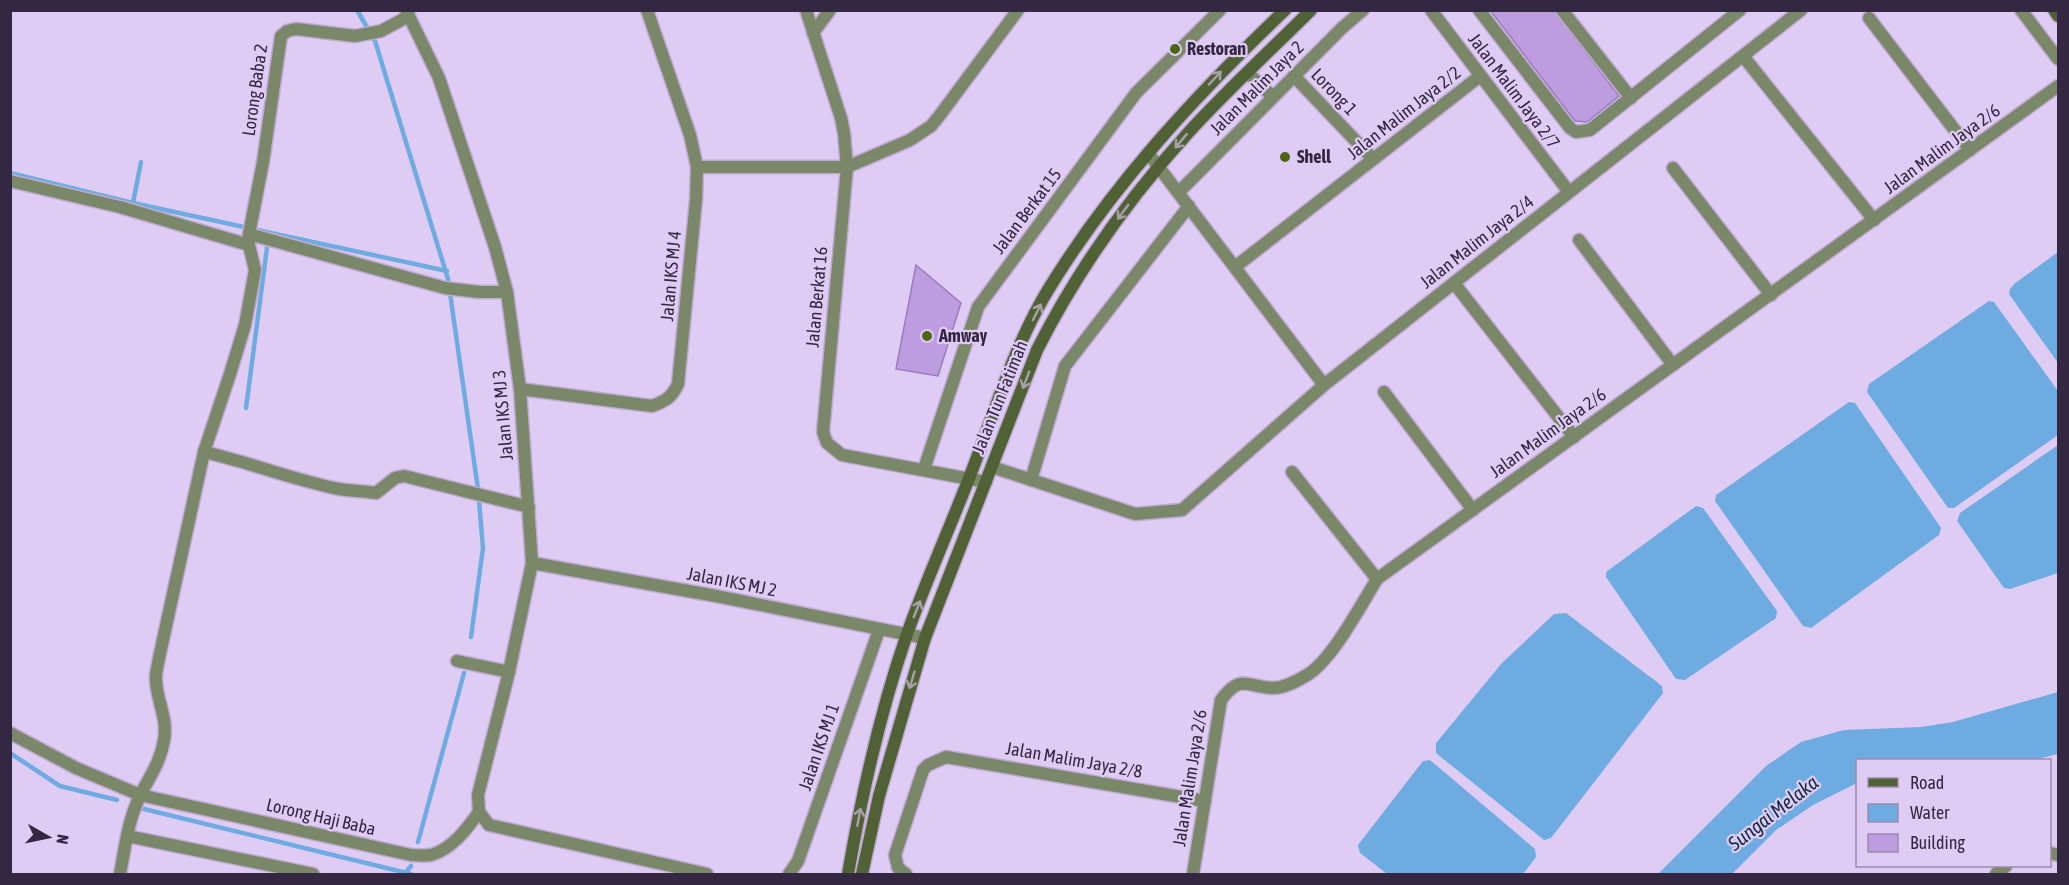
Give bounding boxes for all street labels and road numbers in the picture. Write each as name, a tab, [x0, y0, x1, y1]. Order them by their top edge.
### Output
street label: Jalan Malim Jaya 2/7	[1464, 29, 1564, 152]
street label: Jalan Malim Jaya 2	[1205, 36, 1308, 139]
street label: Lorong Baba 2	[238, 42, 271, 137]
street label: Jalan Malim Jaya 2/2	[1343, 62, 1465, 163]
street label: Lorong 1	[1307, 64, 1362, 119]
street label: Jalan Malim Jaya 2/6	[1880, 99, 2004, 198]
street label: Jalan Berkat 15	[988, 164, 1065, 257]
street label: Jalan Malim Jaya 2/4	[1416, 191, 1538, 292]
street label: Jalan IKS MJ 4	[656, 230, 685, 322]
street label: Jalan Berkat 16	[802, 246, 831, 348]
street label: Jalan Tun Fatimah	[967, 337, 1032, 456]
street label: Jalan IKS MJ 3	[488, 369, 517, 461]
street label: Jalan Malim Jaya 2/6	[1486, 383, 1610, 482]
street label: Jalan IKS MJ 2	[686, 563, 779, 600]
street label: Jalan IKS MJ 1	[794, 701, 843, 793]
street label: Jalan Malim Jaya 2/6	[1168, 708, 1211, 848]
street label: Jalan Malim Jaya 2/8	[1004, 737, 1144, 782]
street label: Lorong Haji Baba	[264, 794, 378, 839]

